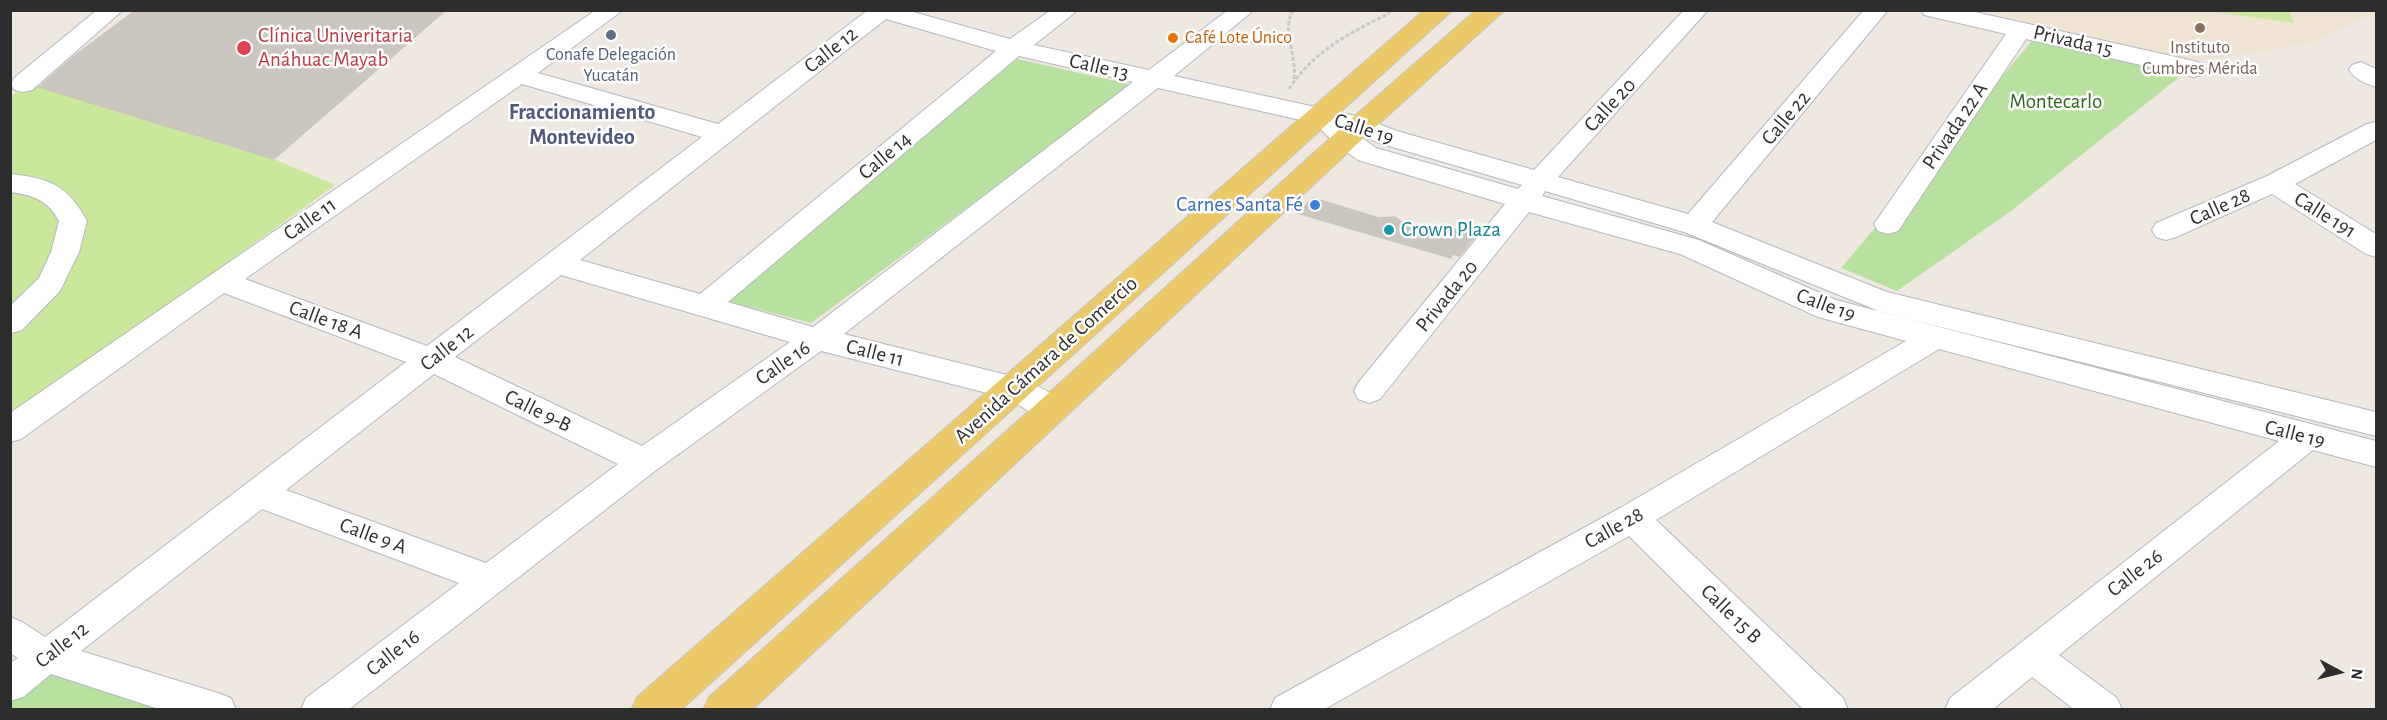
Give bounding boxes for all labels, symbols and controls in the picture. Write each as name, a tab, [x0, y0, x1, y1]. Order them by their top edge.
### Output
street label: Privada 15	[2031, 20, 2115, 62]
street label: Calle 12	[799, 21, 863, 79]
marker: Instituto Cumbres Mérida	[2193, 21, 2207, 35]
place label: Clínica Univeritaria Anáhuac Mayab	[258, 23, 413, 73]
place label: Café Lote Único	[1185, 27, 1292, 49]
marker: Conafe Delegación Yucatán	[604, 28, 618, 42]
marker: Café Lote Único	[1166, 31, 1180, 45]
place label: Instituto Cumbres Mérida	[2142, 37, 2258, 80]
marker: Clínica Univeritaria Anáhuac Mayab	[235, 39, 253, 57]
place label: Conafe Delegación Yucatán	[546, 44, 676, 86]
street label: Calle 13	[1067, 48, 1131, 86]
street label: Calle 20	[1579, 73, 1641, 137]
street label: Privada 22 A	[1917, 78, 1993, 174]
street label: Calle 22	[1756, 86, 1816, 150]
park label: Montecarlo	[2010, 89, 2102, 115]
district label: Fraccionamiento Montevideo	[509, 99, 655, 150]
street label: Calle 19	[1331, 108, 1397, 150]
street label: Calle 14	[853, 127, 917, 185]
street label: Calle 28	[2186, 183, 2254, 231]
street label: Calle 191	[2289, 186, 2361, 244]
street label: Calle 11	[279, 192, 341, 246]
place label: Carnes Santa Fé	[1176, 192, 1303, 218]
marker: Carnes Santa Fé	[1308, 198, 1322, 212]
place label: Crown Plaza	[1401, 217, 1501, 243]
marker: Crown Plaza	[1382, 223, 1396, 237]
street label: Privada 20	[1410, 255, 1484, 337]
street label: Avenida Cámara de Comercio	[949, 271, 1143, 449]
street label: Calle 19	[1793, 283, 1859, 327]
street label: Calle 18 A	[286, 295, 366, 345]
street label: Calle 12	[415, 319, 479, 377]
street label: Calle 11	[844, 334, 906, 372]
street label: Calle 16	[751, 335, 815, 391]
street label: Calle 9-B	[501, 384, 575, 438]
street label: Calle 19	[2262, 414, 2328, 454]
street label: Calle 28	[1580, 502, 1648, 554]
street label: Calle 9 A	[336, 512, 410, 560]
street label: Calle 26	[2102, 544, 2168, 602]
street label: Calle 15 B	[1695, 579, 1767, 649]
street label: Calle 12	[30, 616, 94, 674]
street label: Calle 16	[361, 624, 425, 682]
north arrow	[2309, 642, 2369, 702]
text: N	[2348, 668, 2365, 681]

